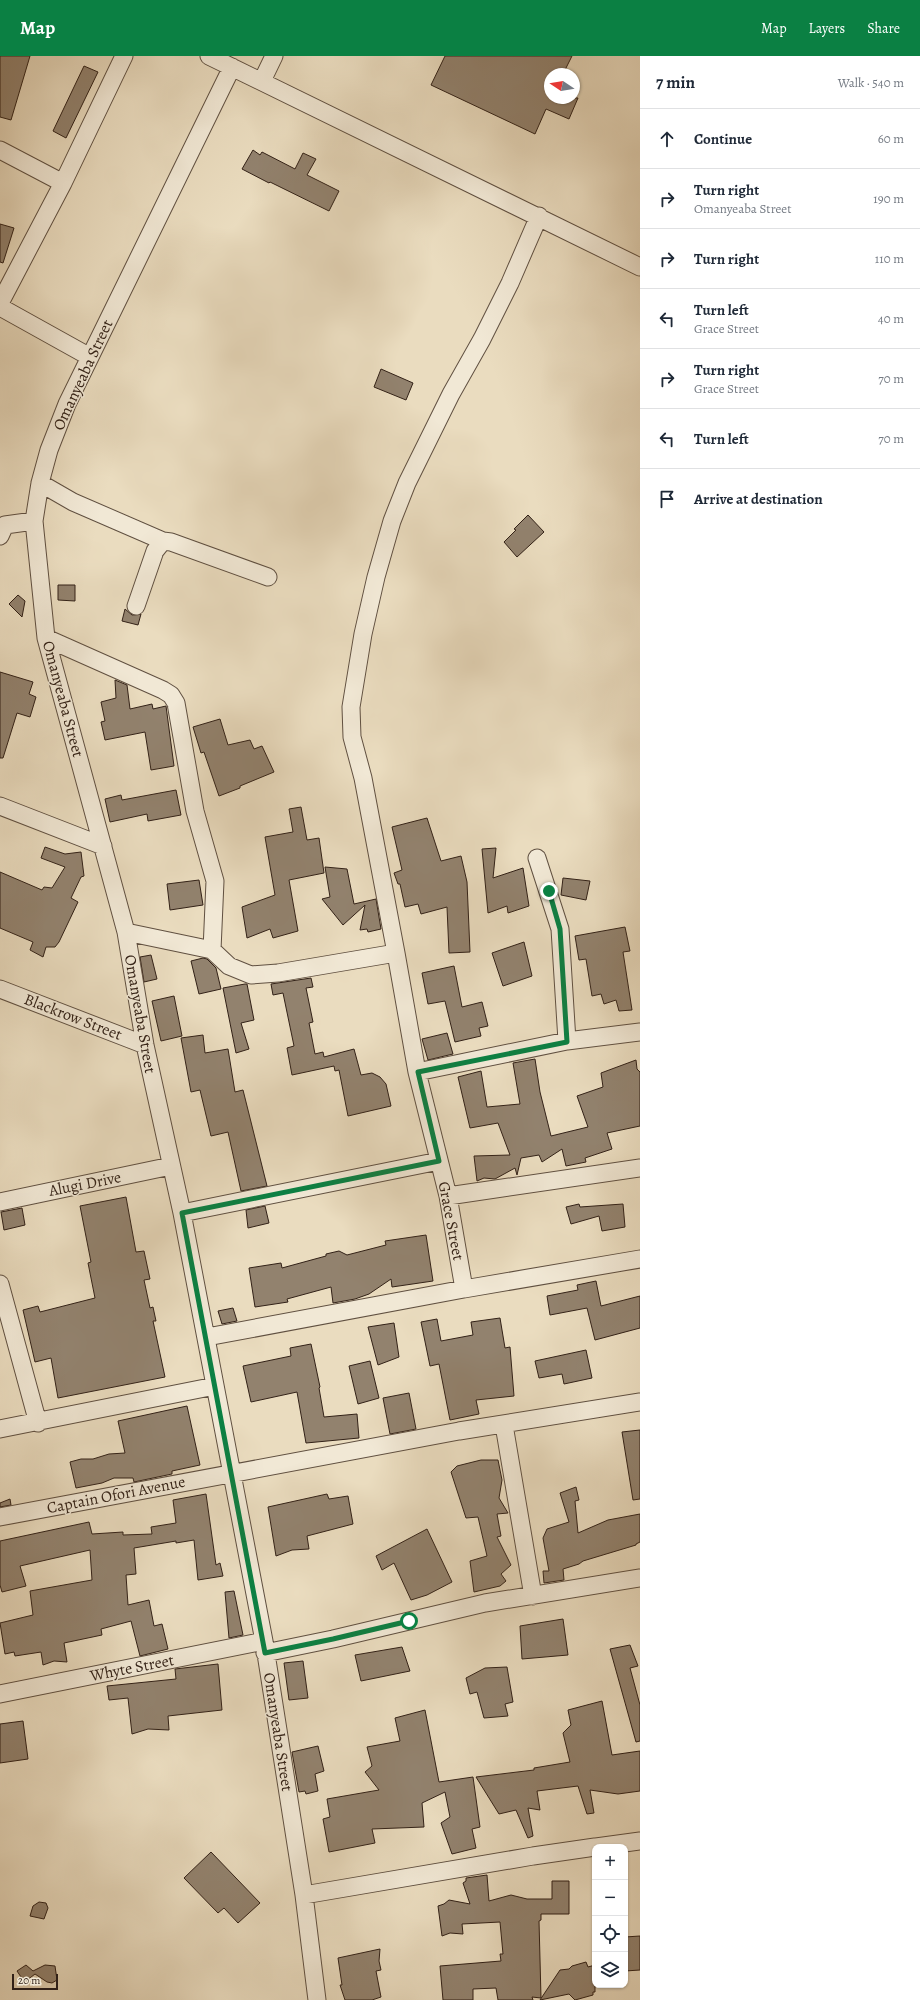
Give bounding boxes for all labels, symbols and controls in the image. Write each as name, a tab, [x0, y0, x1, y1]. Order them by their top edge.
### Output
text: Map	[20, 15, 55, 41]
text: Map	[761, 19, 787, 38]
text: Layers	[809, 19, 845, 38]
text: Share	[867, 19, 900, 38]
north arrow	[544, 68, 580, 104]
text: 7 min	[656, 71, 695, 94]
text: Walk · 540 m	[838, 74, 904, 91]
icon: ahead	[656, 128, 678, 150]
text: Continue	[694, 129, 752, 149]
text: 60 m	[878, 130, 904, 147]
text: Turn right	[694, 180, 759, 200]
icon: right	[656, 188, 678, 210]
text: 190 m	[873, 190, 904, 207]
text: Omanyeaba Street	[694, 200, 791, 217]
icon: right	[656, 248, 678, 270]
text: Turn right	[694, 249, 759, 269]
text: 110 m	[875, 250, 904, 267]
text: Turn left	[694, 300, 749, 320]
icon: left	[656, 308, 678, 330]
text: 40 m	[878, 310, 904, 327]
street label: Omanyeaba Street	[48, 316, 118, 434]
text: Grace Street	[694, 320, 759, 337]
text: Turn right	[694, 360, 759, 380]
icon: right	[656, 368, 678, 390]
text: 70 m	[878, 370, 904, 387]
text: Grace Street	[694, 380, 759, 397]
icon: left	[656, 428, 678, 450]
text: Turn left	[694, 429, 749, 449]
text: 70 m	[878, 430, 904, 447]
icon: arrive	[656, 488, 678, 510]
text: Arrive at destination	[694, 489, 823, 509]
street label: Omanyeaba Street	[37, 638, 89, 760]
route end	[540, 882, 558, 900]
street label: Omanyeaba Street	[119, 953, 161, 1075]
street label: Blackrow Street	[21, 988, 125, 1046]
street label: Alugi Drive	[46, 1166, 123, 1202]
street label: Grace Street	[433, 1180, 469, 1262]
street label: Captain Ofori Avenue	[45, 1471, 187, 1519]
route start	[400, 1612, 418, 1630]
street label: Whyte Street	[87, 1649, 176, 1687]
street label: Omanyeaba Street	[258, 1671, 298, 1793]
map controls	[592, 1844, 628, 1988]
button: +	[592, 1844, 628, 1880]
button: −	[592, 1880, 628, 1916]
button: locate	[592, 1916, 628, 1952]
button: layers	[592, 1952, 628, 1988]
scale bar	[12, 1972, 58, 1991]
text: 20 m	[18, 1973, 40, 1988]

